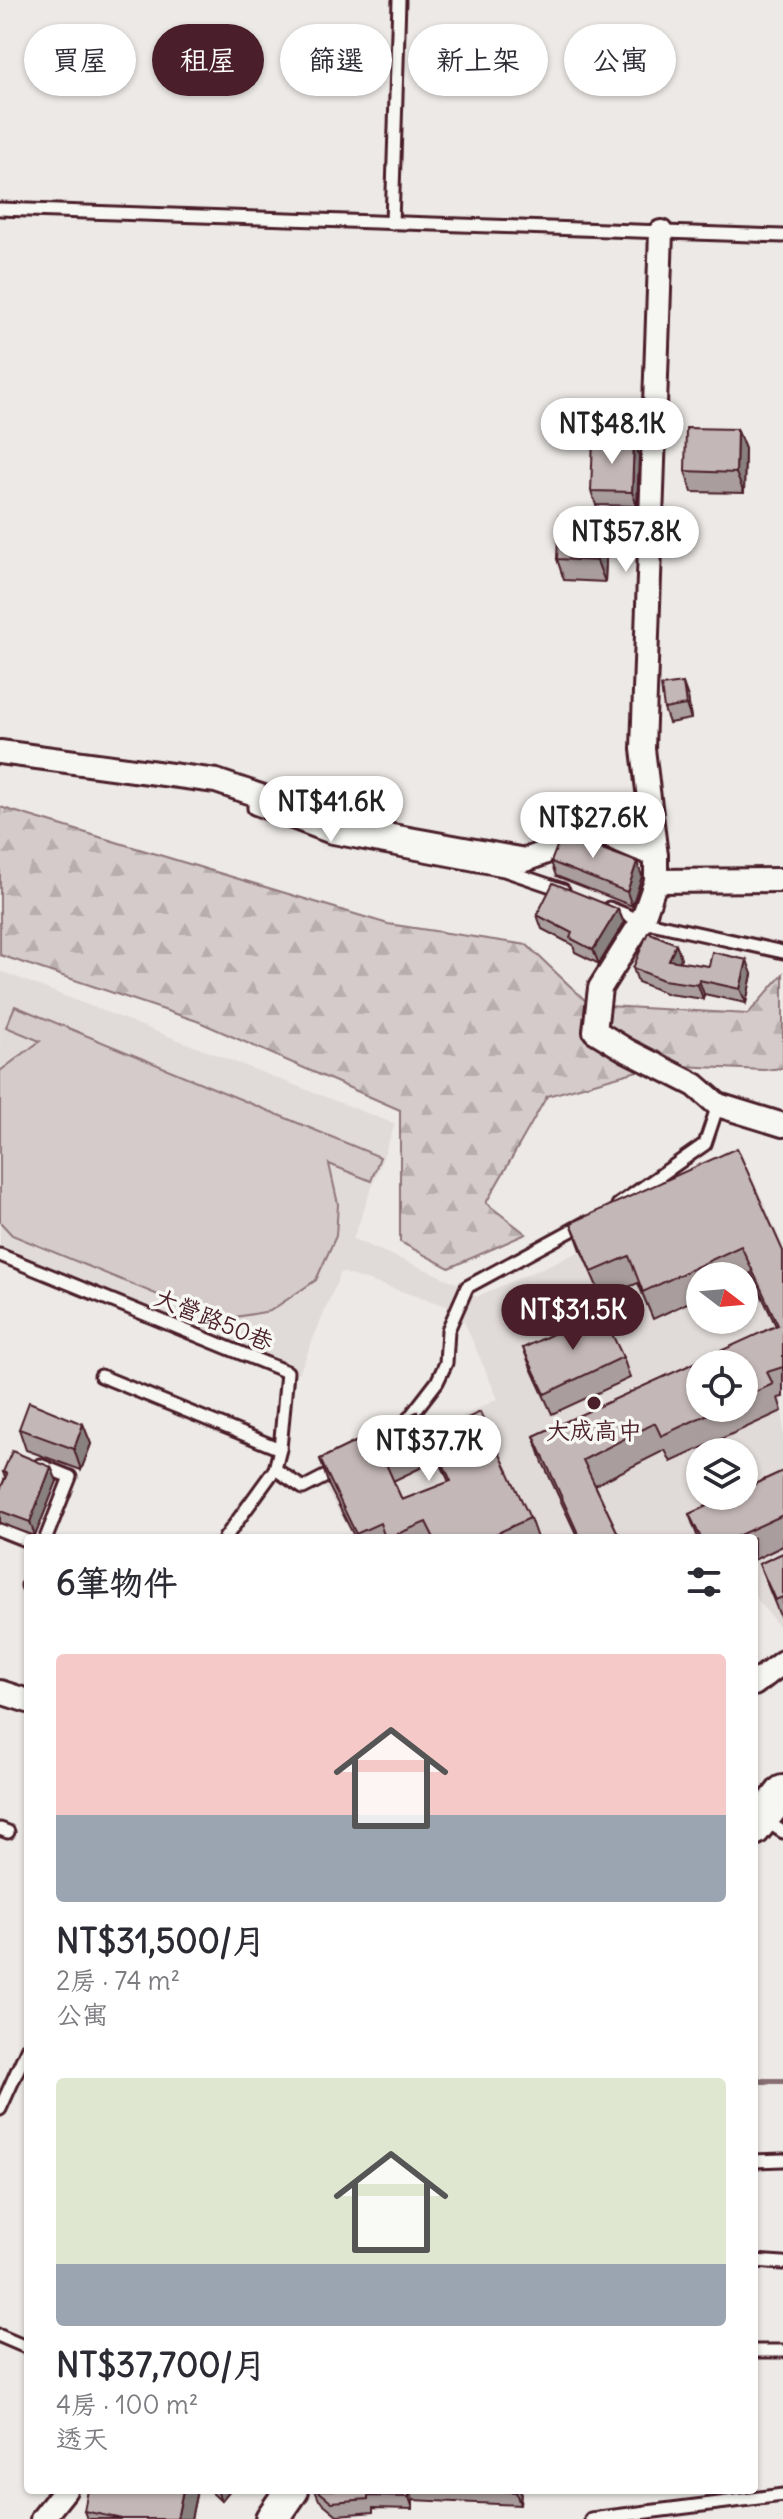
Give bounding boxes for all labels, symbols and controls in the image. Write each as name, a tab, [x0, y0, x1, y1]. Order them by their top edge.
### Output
chip: 買屋	[24, 24, 136, 96]
chip: 租屋	[152, 24, 264, 96]
chip: 篩選	[280, 24, 392, 96]
chip: 新上架	[408, 24, 548, 96]
chip: 公寓	[564, 24, 676, 96]
pin: NT$48.1K	[529, 398, 695, 466]
text: NT$48.1K	[559, 407, 665, 440]
pin: NT$57.8K	[543, 506, 709, 574]
text: NT$57.8K	[571, 515, 681, 548]
pin: NT$41.6K	[248, 776, 414, 844]
text: NT$41.6K	[277, 785, 385, 818]
pin: NT$27.6K	[510, 792, 676, 860]
text: NT$27.6K	[538, 801, 648, 834]
north arrow	[686, 1262, 758, 1334]
map controls	[686, 1262, 758, 1510]
street label: 大營路50巷	[150, 1282, 278, 1356]
pin: NT$31.5K	[490, 1284, 656, 1352]
text: NT$31.5K	[519, 1293, 627, 1326]
button: locate	[686, 1350, 758, 1422]
marker: 大成高中	[585, 1394, 603, 1412]
pin: NT$37.7K	[346, 1415, 512, 1483]
place label: 大成高中	[546, 1415, 642, 1445]
text: NT$37.7K	[375, 1424, 483, 1457]
button: layers	[686, 1438, 758, 1510]
icon: filters	[682, 1560, 726, 1604]
text: 6筆物件	[56, 1561, 178, 1604]
icon: home	[319, 1706, 463, 1850]
text: NT$31,500/月	[56, 1919, 266, 1962]
text: 2房 · 74 m²	[56, 1964, 180, 1997]
text: 公寓	[56, 1998, 108, 2031]
icon: home	[319, 2130, 463, 2274]
text: NT$37,700/月	[56, 2343, 267, 2386]
text: 4房 · 100 m²	[56, 2388, 198, 2421]
text: 透天	[56, 2422, 108, 2455]

